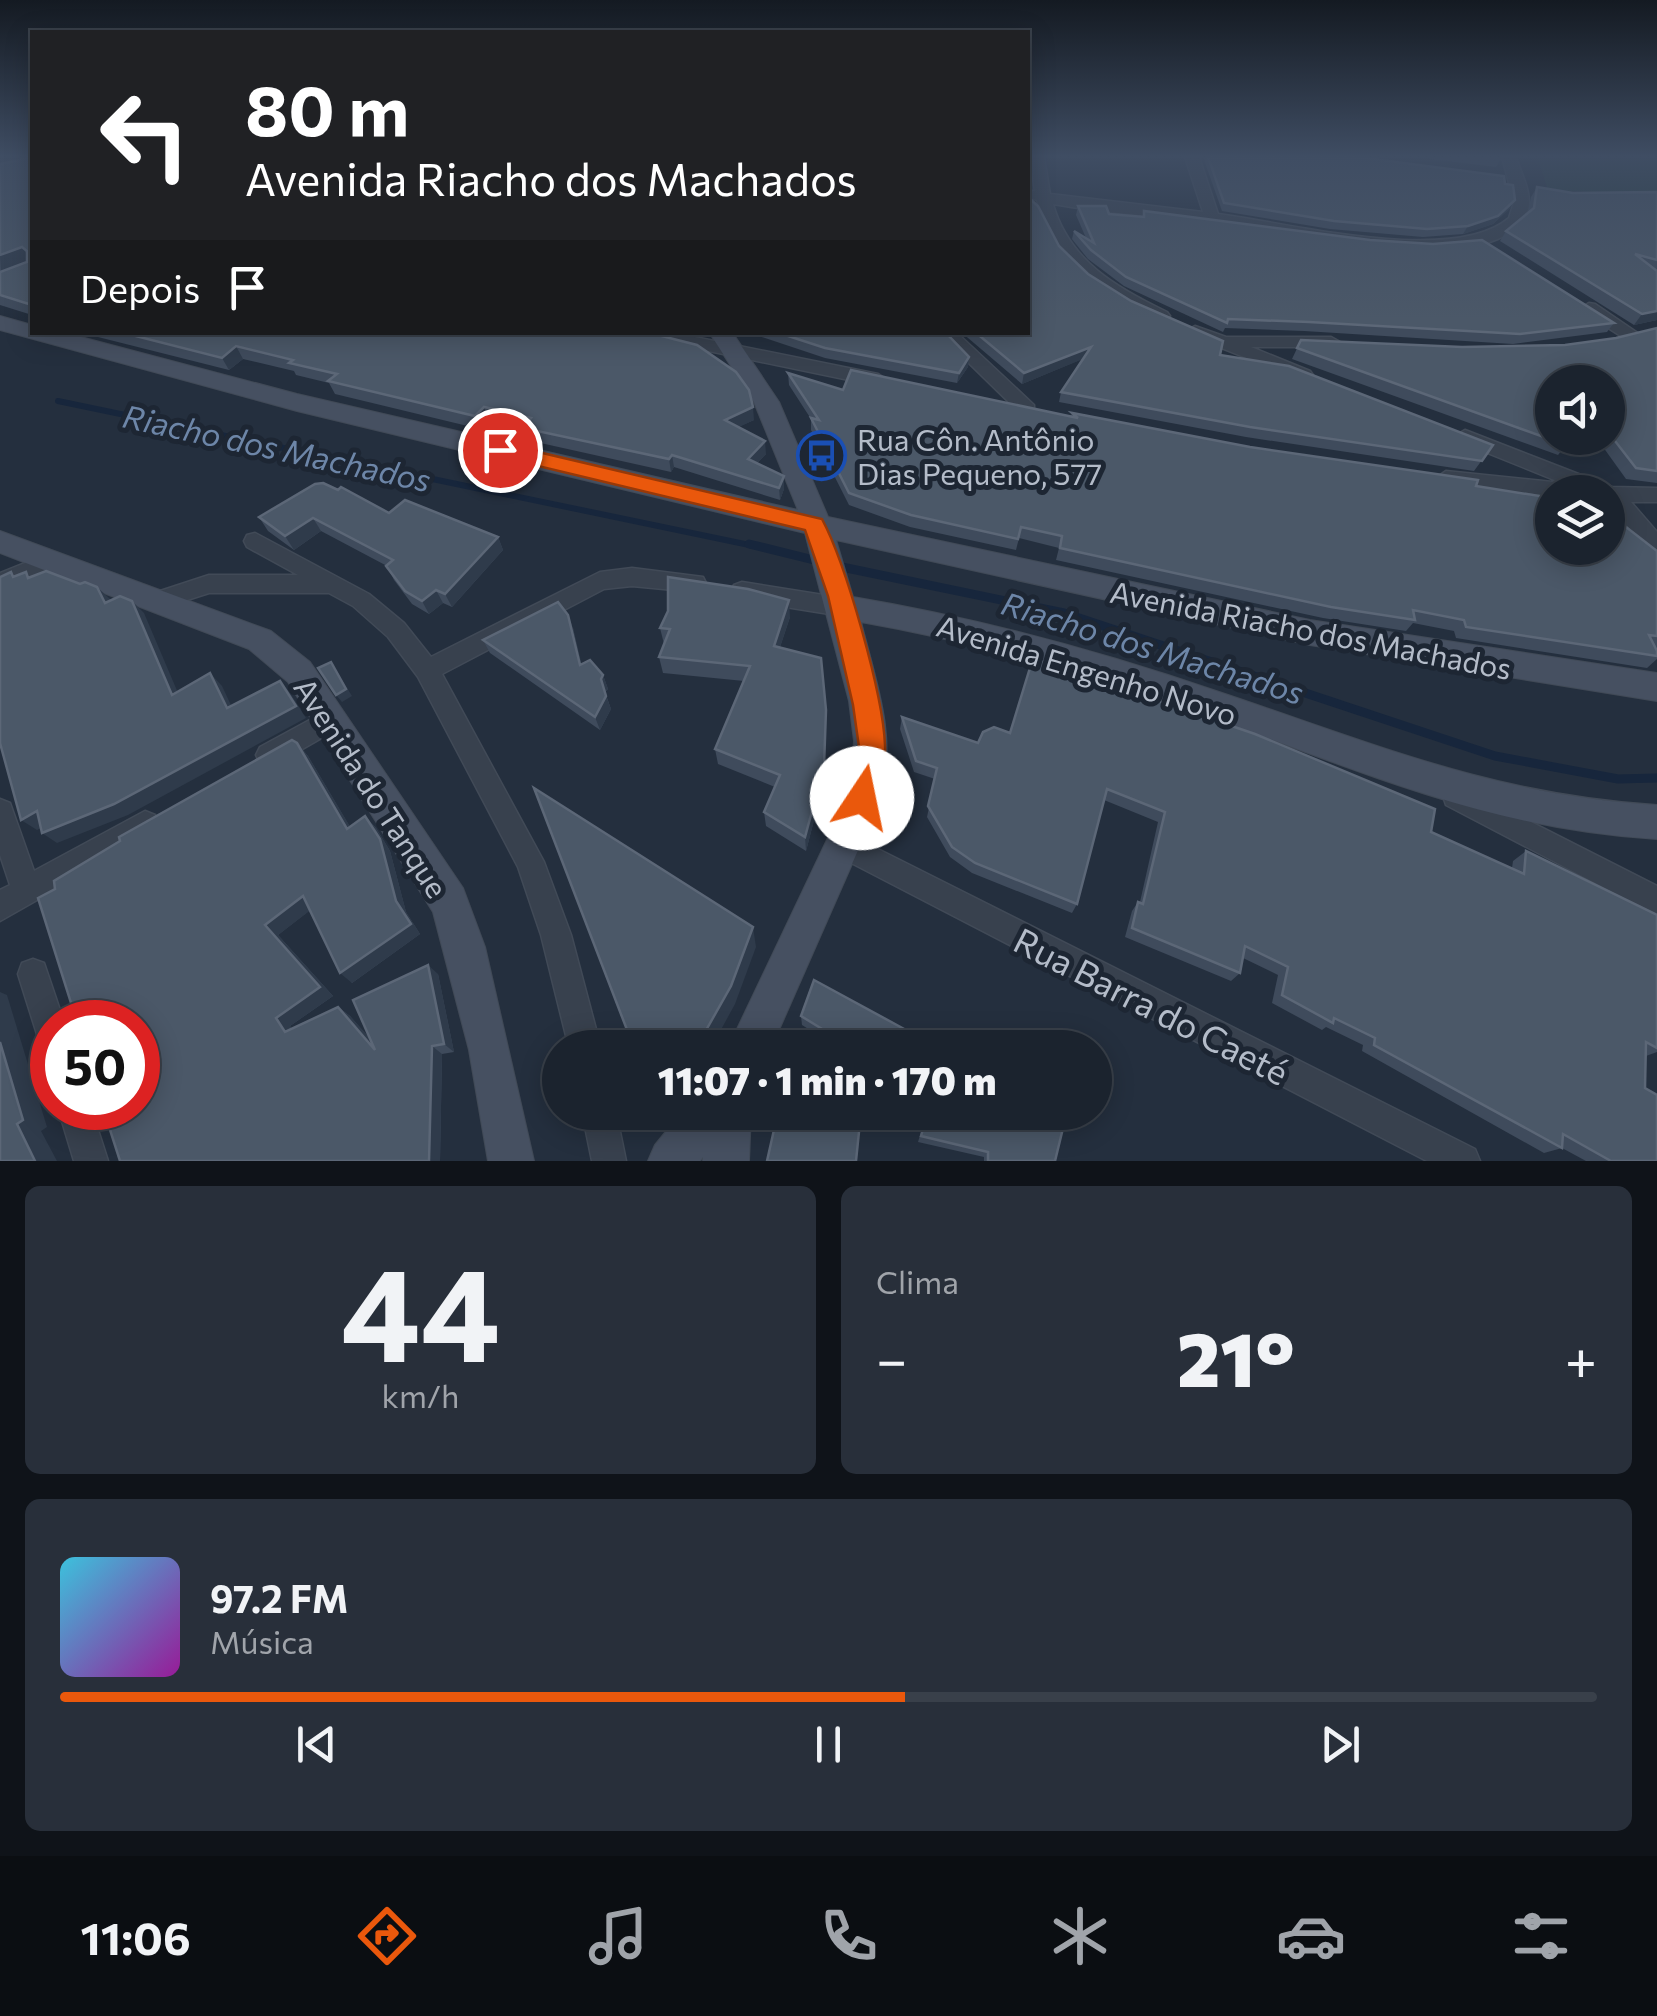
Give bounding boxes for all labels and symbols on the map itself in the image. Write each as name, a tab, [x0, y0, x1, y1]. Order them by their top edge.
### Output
water label: Riacho dos Machados	[119, 395, 435, 499]
pin	[458, 408, 543, 493]
place label: Rua Côn. Antônio Dias Pequeno, 577	[857, 420, 1102, 491]
bus stop icon: Rua Côn. Antônio Dias Pequeno, 577	[796, 429, 848, 481]
street label: Avenida Riacho dos Machados	[1107, 572, 1515, 686]
water label: Riacho dos Machados	[997, 583, 1309, 711]
street label: Avenida Engenho Novo	[933, 606, 1241, 732]
street label: Avenida do Tanque	[287, 670, 457, 904]
position arrow	[810, 746, 914, 850]
street label: Rua Barra do Caeté	[1008, 917, 1296, 1093]
speed limit sign: 50	[30, 1000, 160, 1130]

